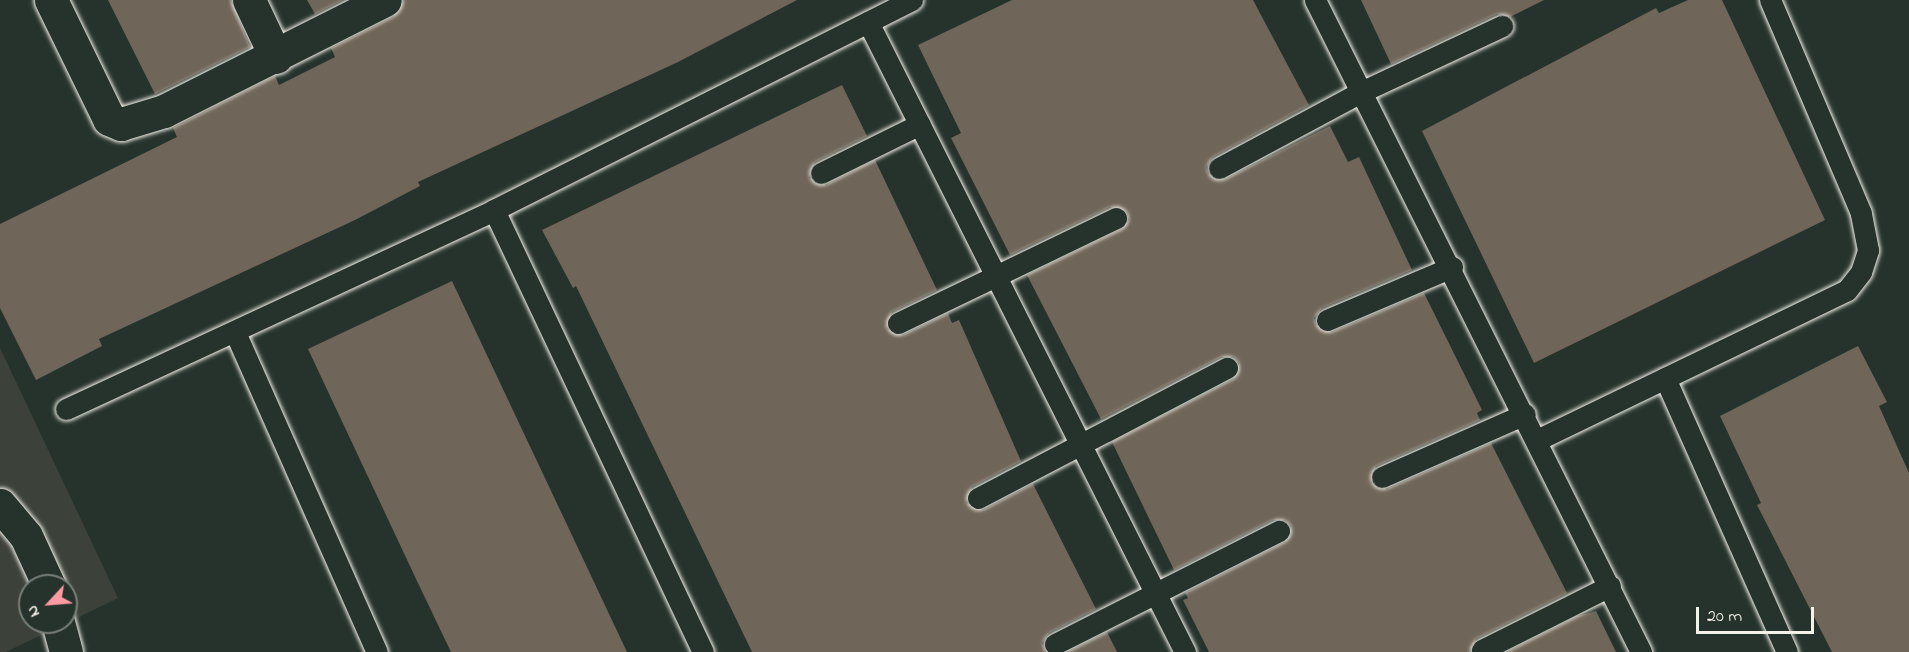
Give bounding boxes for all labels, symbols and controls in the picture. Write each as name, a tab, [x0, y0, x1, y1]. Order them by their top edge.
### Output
north arrow	[18, 574, 78, 634]
scale bar	[1699, 595, 1818, 633]
text: N	[20, 601, 47, 621]
text: 20 m	[1707, 604, 1742, 630]

